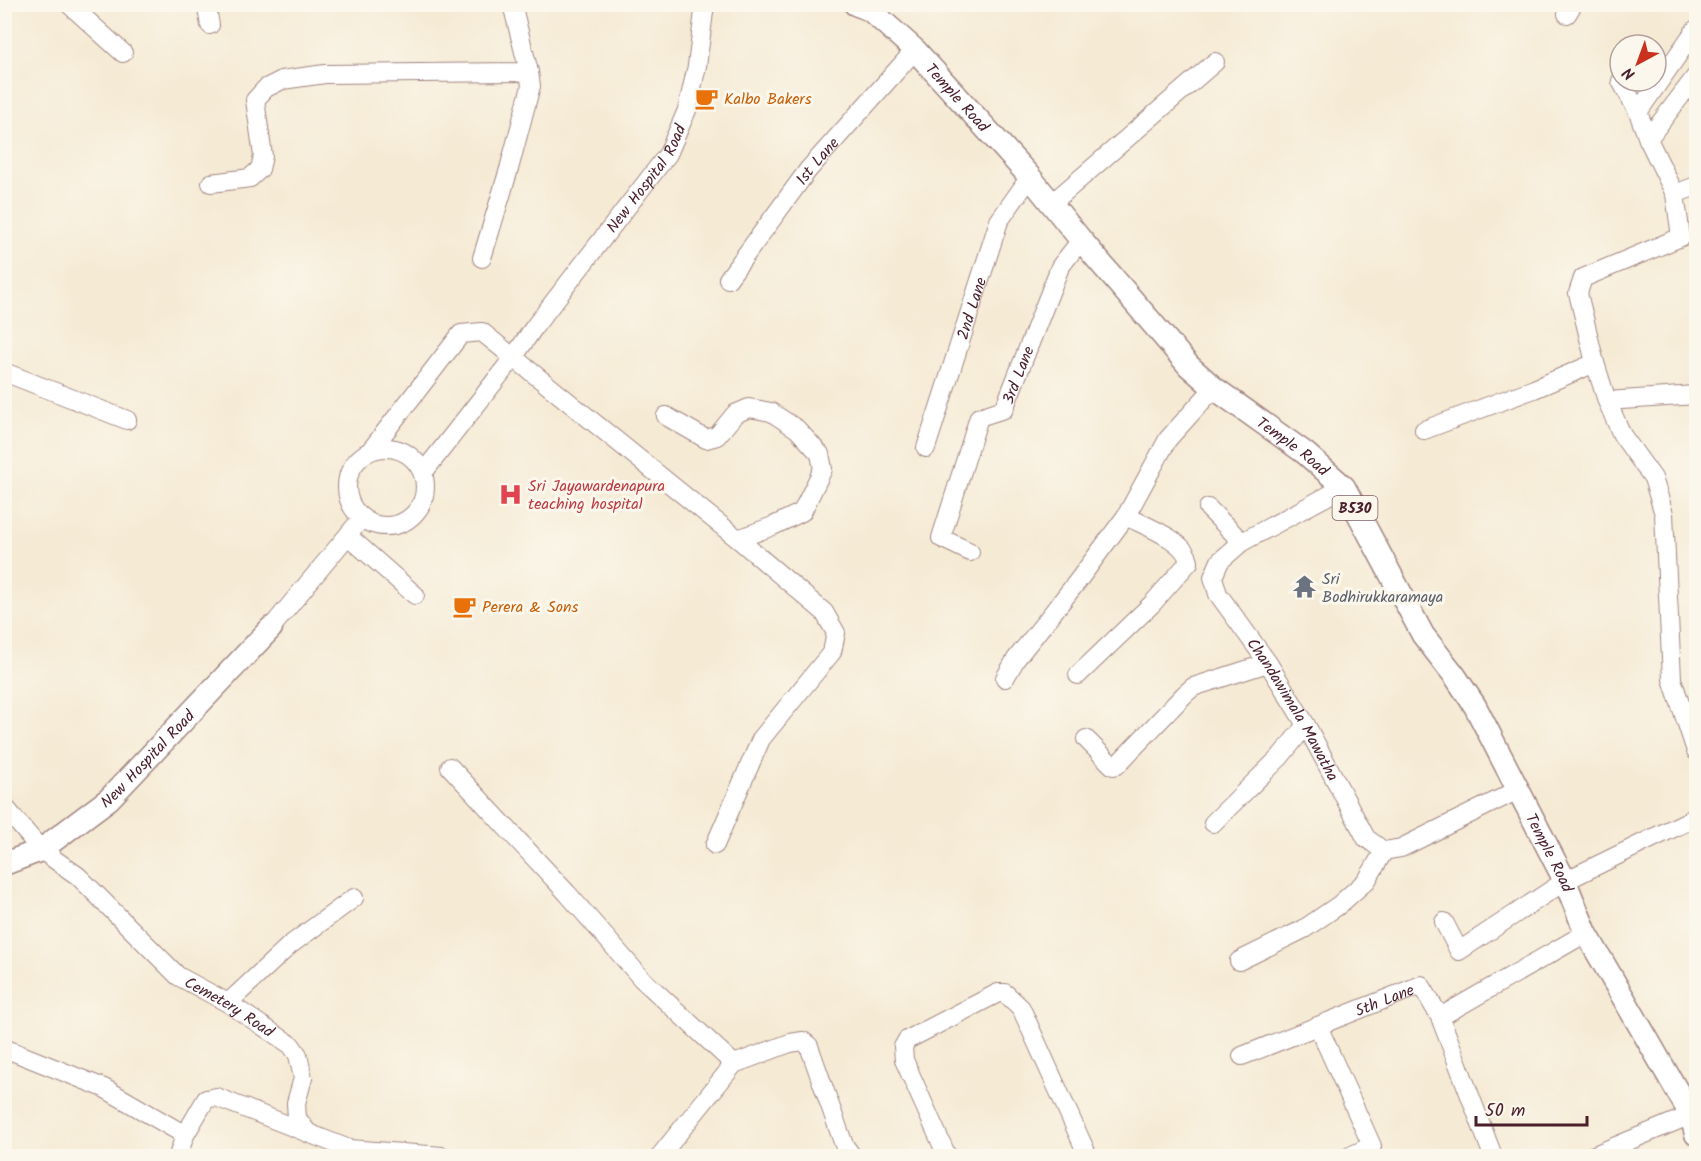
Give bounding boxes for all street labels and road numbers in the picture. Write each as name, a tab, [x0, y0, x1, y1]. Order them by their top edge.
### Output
street label: Temple Road	[919, 58, 995, 139]
street label: New Hospital Road	[600, 120, 694, 239]
street label: 1st Lane	[790, 132, 846, 191]
street label: 2nd Lane	[951, 274, 994, 343]
street label: 3rd Lane	[996, 343, 1042, 408]
street label: Temple Road	[1251, 411, 1335, 483]
road number: B530	[1332, 496, 1378, 520]
street label: Chandawimala Mawatha	[1240, 633, 1345, 786]
street label: New Hospital Road	[96, 704, 202, 815]
street label: Temple Road	[1518, 809, 1580, 897]
street label: Cemetery Road	[179, 971, 280, 1045]
street label: 5th Lane	[1351, 978, 1418, 1024]

